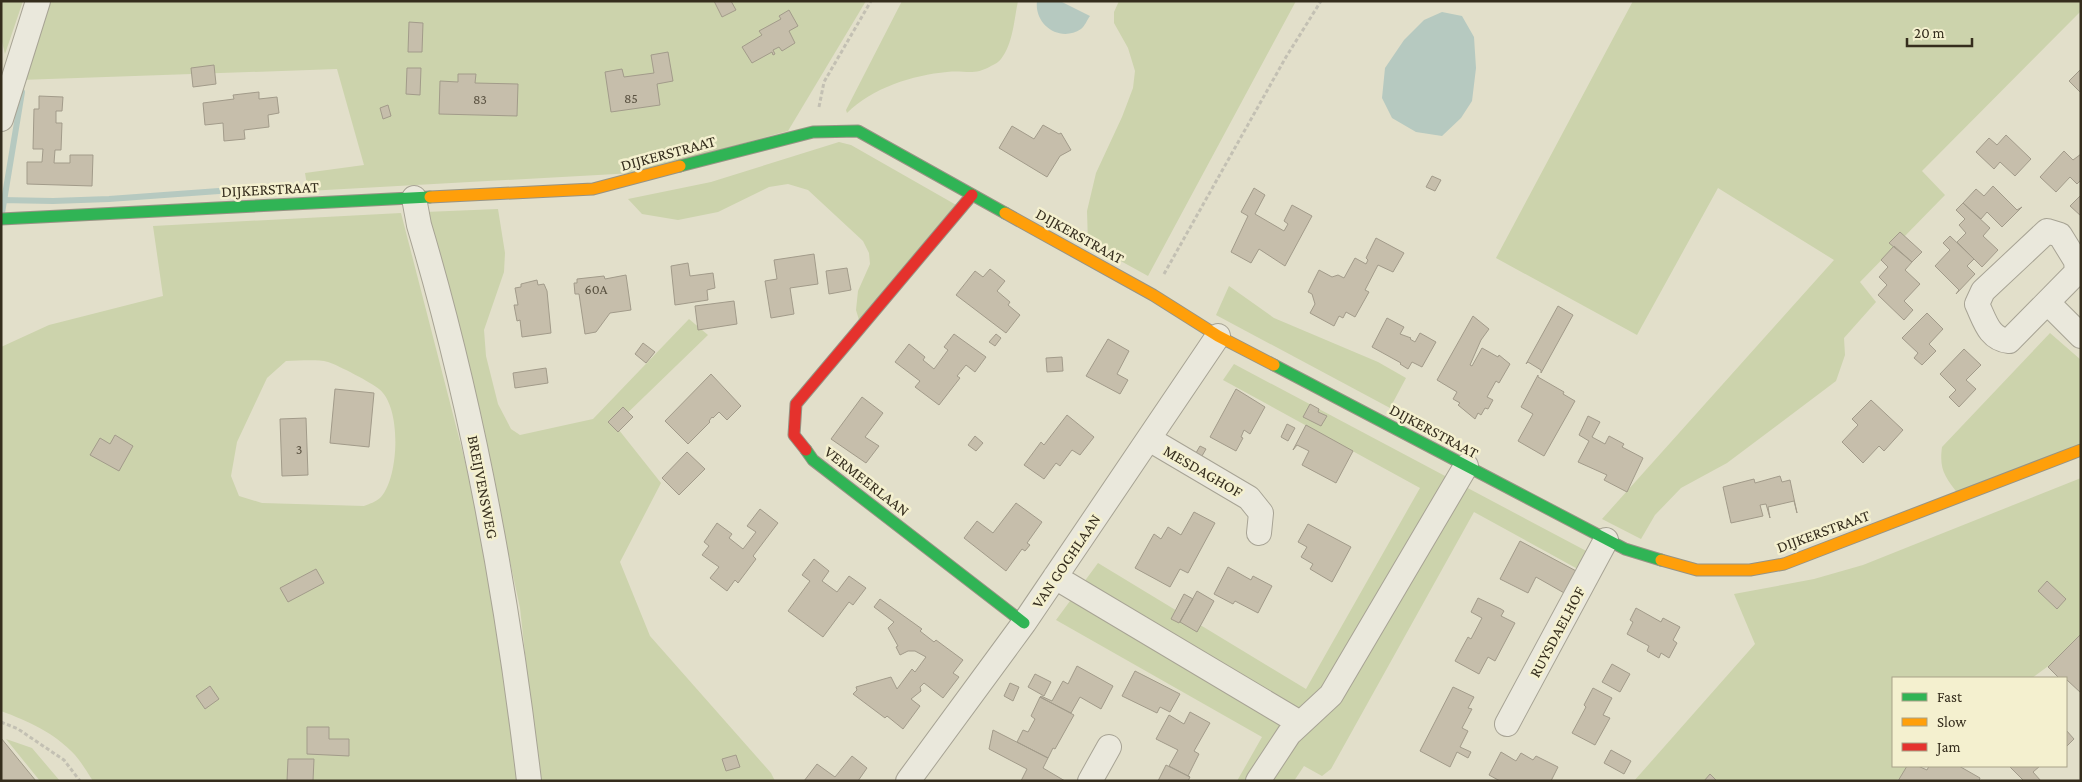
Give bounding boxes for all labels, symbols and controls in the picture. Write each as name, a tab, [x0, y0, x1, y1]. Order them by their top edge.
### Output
scale bar	[1907, 15, 1972, 47]
text: 20 m	[1914, 25, 1945, 41]
house number: 85	[624, 90, 638, 106]
house number: 83	[473, 91, 487, 107]
street label: DIJKERSTRAAT	[619, 132, 718, 175]
street label: DIJKERSTRAAT	[221, 178, 320, 201]
street label: DIJKERSTRAAT	[1033, 205, 1127, 268]
house number: 60A	[585, 281, 607, 297]
street label: DIJKERSTRAAT	[1386, 401, 1481, 462]
street label: BREIJVENSWEG	[464, 434, 501, 540]
house number: 3	[296, 441, 302, 457]
street label: MESDAGHOF	[1161, 442, 1246, 500]
street label: VERMEERLAAN	[821, 443, 913, 519]
street label: DIJKERSTRAAT	[1774, 506, 1872, 557]
street label: VAN GOGHLAAN	[1028, 511, 1104, 611]
street label: RUYSDAELHOF	[1526, 584, 1588, 680]
legend	[1892, 677, 2067, 767]
text: Fast	[1937, 689, 1963, 705]
text: Slow	[1937, 714, 1967, 730]
text: Jam	[1935, 739, 1960, 756]

